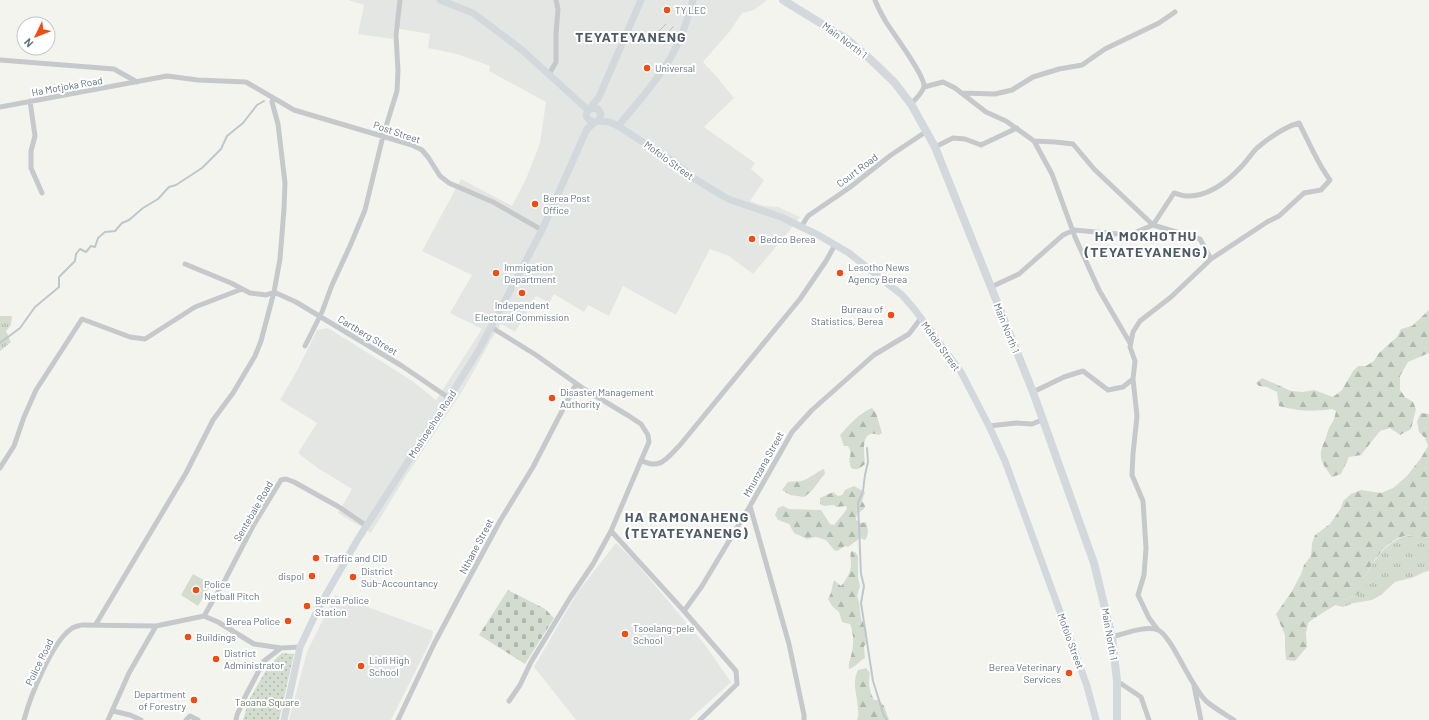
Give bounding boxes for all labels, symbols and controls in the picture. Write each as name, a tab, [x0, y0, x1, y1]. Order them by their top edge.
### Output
place label: TY LEC	[675, 4, 706, 16]
marker: TY LEC	[662, 5, 672, 15]
north arrow	[16, 16, 56, 56]
street label: Main North 1	[820, 19, 870, 61]
district label: TEYATEYANENG	[575, 28, 687, 45]
text: N	[21, 36, 36, 50]
place label: Universal	[655, 62, 695, 74]
marker: Universal	[642, 63, 652, 73]
street label: Ha Motjoka Road	[31, 74, 103, 98]
street label: Post Street	[372, 118, 422, 146]
street label: Mofolo Street	[642, 138, 696, 182]
street label: Court Road	[834, 151, 880, 189]
place label: Berea Post Office	[543, 192, 591, 216]
marker: Berea Post Office	[530, 199, 540, 209]
district label: HA MOKHOTHU (TEYATEYANENG)	[1083, 227, 1208, 260]
place label: Bedco Berea	[760, 233, 815, 245]
marker: Bedco Berea	[747, 234, 757, 244]
place label: Immigation Department	[504, 261, 556, 285]
place label: Lesotho News Agency Berea	[848, 261, 909, 285]
marker: Immigation Department	[491, 268, 501, 278]
marker: Lesotho News Agency Berea	[835, 268, 845, 278]
marker: Independent Electoral Commission	[517, 288, 527, 298]
place label: Independent Electoral Commission	[475, 299, 569, 323]
street label: Main North 1	[992, 301, 1022, 355]
place label: Bureau of Statistics, Berea	[811, 303, 883, 327]
marker: Bureau of Statistics, Berea	[886, 310, 896, 320]
street label: Cartberg Street	[336, 312, 400, 358]
street label: Mofolo Street	[919, 319, 963, 373]
place label: Disaster Management Authority	[560, 386, 654, 410]
street label: Moshoeshoe Road	[406, 388, 458, 460]
marker: Disaster Management Authority	[547, 393, 557, 403]
street label: Mnunzana Street	[740, 429, 786, 499]
street label: Sentebale Road	[231, 479, 275, 543]
district label: HA RAMONAHENG (TEYATEYANENG)	[624, 508, 749, 541]
street label: Nthane Street	[456, 516, 496, 576]
place label: Traffic and CID	[324, 552, 387, 564]
marker: Traffic and CID	[311, 553, 321, 563]
place label: District Sub-Accountancy	[361, 565, 438, 589]
place label: dispol	[278, 570, 304, 582]
marker: dispol	[307, 571, 317, 581]
marker: District Sub-Accountancy	[348, 572, 358, 582]
place label: Police Netball Pitch	[204, 578, 259, 602]
marker: Police Netball Pitch	[191, 585, 201, 595]
place label: Berea Police Station	[315, 594, 369, 618]
marker: Berea Police Station	[302, 601, 312, 611]
street label: Main North 1	[1100, 607, 1120, 661]
street label: Mofolo Street	[1055, 612, 1087, 671]
place label: Berea Police	[226, 615, 280, 627]
marker: Berea Police	[283, 616, 293, 626]
place label: Tsoelang-pele School	[633, 622, 694, 646]
marker: Tsoelang-pele School	[620, 629, 630, 639]
place label: Buildings	[196, 631, 236, 643]
marker: Buildings	[183, 632, 193, 642]
street label: Police Road	[23, 637, 55, 687]
place label: District Administrator	[224, 647, 284, 671]
marker: District Administrator	[211, 654, 221, 664]
place label: Lioli High School	[369, 654, 409, 678]
marker: Lioli High School	[356, 661, 366, 671]
place label: Berea Veterinary Services	[989, 661, 1061, 685]
marker: Berea Veterinary Services	[1064, 668, 1074, 678]
place label: Department of Forestry	[134, 688, 186, 712]
marker: Department of Forestry	[189, 695, 199, 705]
park label: Taoana Square	[235, 696, 299, 708]

